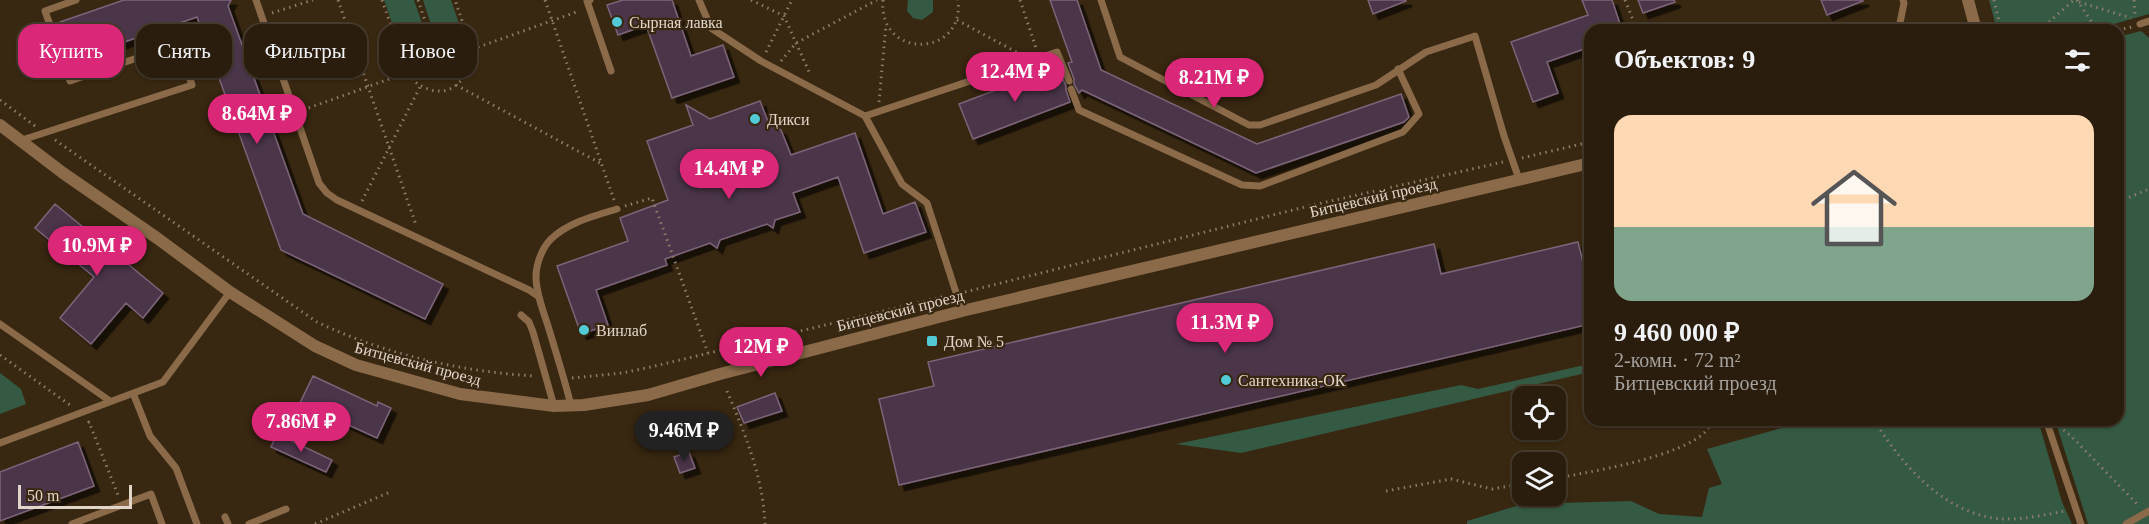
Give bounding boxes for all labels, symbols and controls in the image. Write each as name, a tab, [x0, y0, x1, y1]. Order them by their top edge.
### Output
place label: Сырная лавка	[629, 14, 723, 32]
marker: Сырная лавка	[610, 15, 624, 29]
chip: Купить	[18, 24, 124, 78]
chip: Снять	[136, 24, 232, 78]
chip: Фильтры	[244, 24, 367, 78]
chip: Новое	[379, 24, 477, 78]
icon: filters	[2061, 44, 2094, 77]
text: Объектов: 9	[1614, 45, 1755, 74]
pin: 12.4M ₽	[960, 52, 1070, 103]
pin: 8.21M ₽	[1159, 58, 1269, 109]
text: 12.4M ₽	[980, 60, 1050, 82]
text: 8.21M ₽	[1179, 66, 1249, 88]
pin: 8.64M ₽	[202, 94, 312, 145]
text: 8.64M ₽	[222, 102, 292, 124]
place label: Дикси	[767, 111, 810, 129]
marker: Дикси	[748, 112, 762, 126]
pin: 14.4M ₽	[674, 149, 784, 200]
icon: home	[1800, 154, 1908, 262]
text: 14.4M ₽	[694, 157, 764, 179]
street label: Битцевский проезд	[1308, 175, 1439, 221]
pin: 10.9M ₽	[42, 226, 152, 277]
text: 10.9M ₽	[62, 234, 132, 256]
street label: Битцевский проезд	[835, 287, 966, 335]
pin: 11.3M ₽	[1170, 303, 1280, 354]
text: 11.3M ₽	[1190, 311, 1260, 333]
text: 9 460 000 ₽	[1614, 318, 1740, 347]
place label: Винлаб	[596, 322, 647, 339]
marker: Винлаб	[577, 323, 591, 337]
pin: 12M ₽	[719, 327, 803, 378]
place label: Дом № 5	[944, 333, 1004, 351]
marker: Дом № 5	[925, 334, 939, 348]
text: 12M ₽	[733, 335, 789, 357]
street label: Битцевский проезд	[353, 338, 483, 389]
text: 2-комн. · 72 m²	[1614, 349, 1741, 371]
place label: Сантехника-ОК	[1238, 372, 1346, 389]
text: Битцевский проезд	[1614, 372, 1777, 394]
marker: Сантехника-ОК	[1219, 373, 1233, 387]
map controls	[1512, 386, 1566, 506]
button: locate	[1512, 386, 1566, 440]
pin: 7.86M ₽	[246, 402, 356, 453]
text: 7.86M ₽	[266, 410, 336, 432]
pin: 9.46M ₽	[629, 411, 739, 462]
text: 9.46M ₽	[649, 419, 719, 441]
button: layers	[1512, 452, 1566, 506]
scale bar	[18, 482, 132, 510]
text: 50 m	[27, 487, 59, 504]

